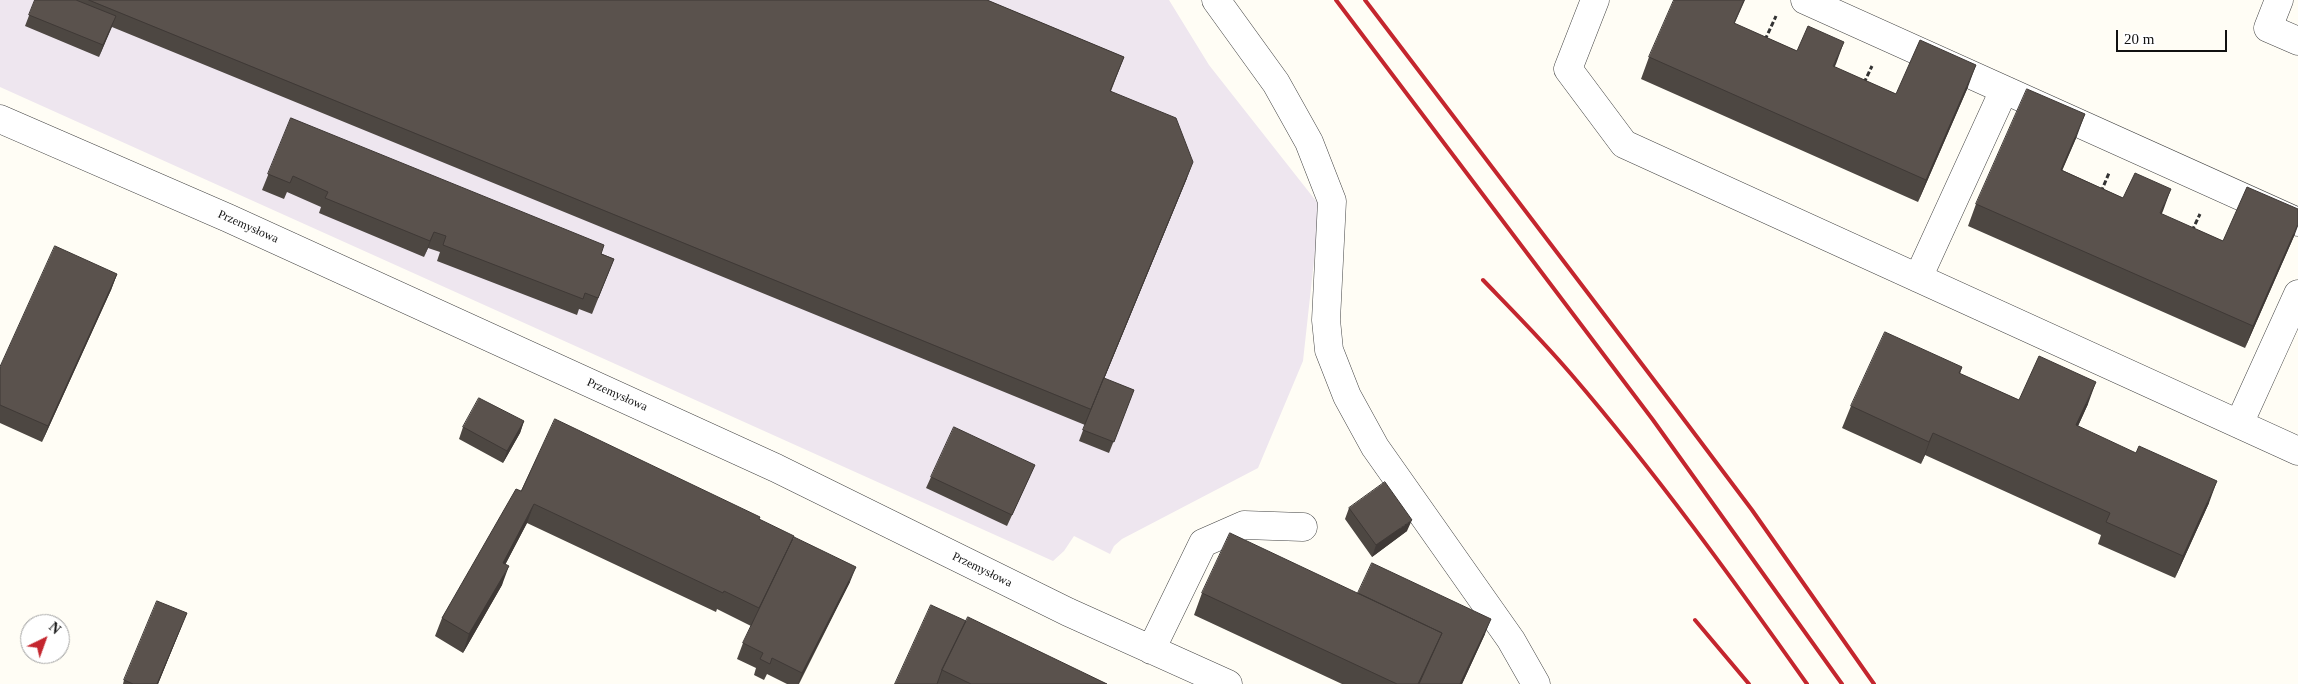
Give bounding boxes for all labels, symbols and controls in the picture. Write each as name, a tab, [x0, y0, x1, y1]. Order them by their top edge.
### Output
scale bar	[2118, 20, 2229, 52]
text: 20 m	[2124, 31, 2154, 47]
street label: Przemysłowa	[216, 207, 280, 247]
street label: Przemysłowa	[585, 375, 649, 415]
street label: Przemysłowa	[950, 549, 1014, 591]
north arrow	[20, 614, 70, 664]
text: N	[46, 619, 63, 637]

